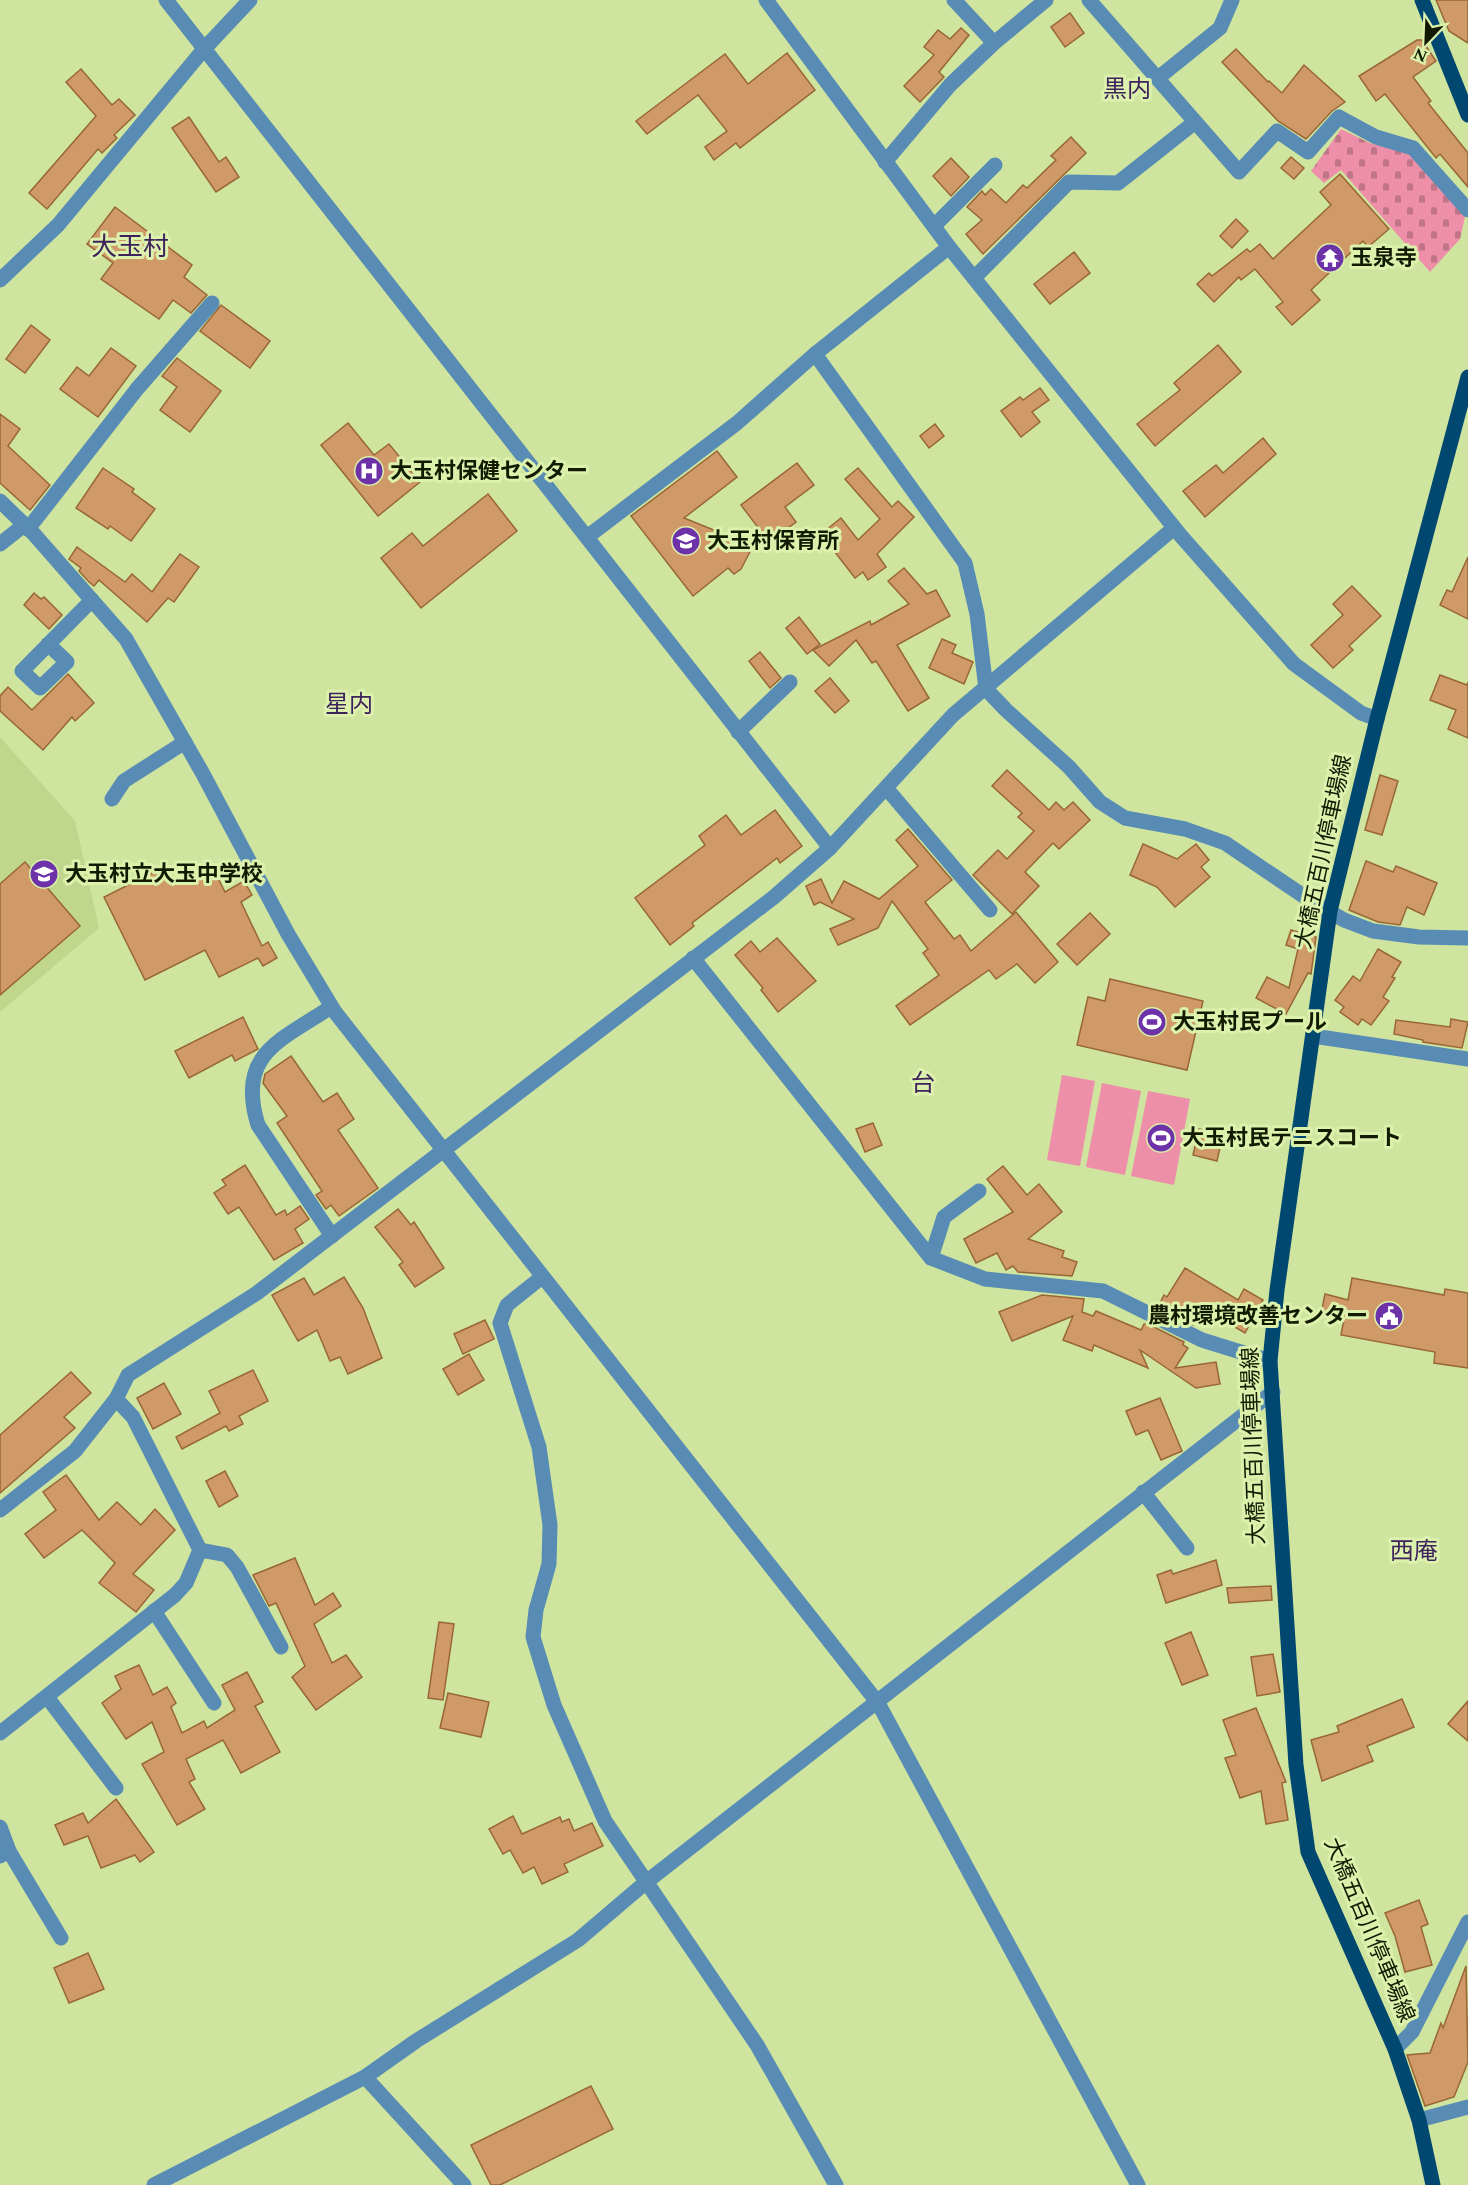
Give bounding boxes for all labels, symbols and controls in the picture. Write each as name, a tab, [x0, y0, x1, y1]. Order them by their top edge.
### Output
north arrow	[1396, 12, 1456, 72]
text: N	[1410, 41, 1431, 68]
district label: 黒内	[1103, 72, 1151, 108]
district label: 大玉村	[91, 227, 169, 267]
temple icon: 玉泉寺	[1314, 242, 1346, 274]
place label: 玉泉寺	[1351, 242, 1417, 275]
hospital icon: 大玉村保健センター	[353, 455, 385, 487]
place label: 大玉村保健センター	[390, 455, 588, 488]
school or university icon: 大玉村保育所	[670, 525, 702, 557]
place label: 大玉村保育所	[707, 525, 839, 558]
district label: 星内	[325, 687, 373, 723]
street label: 大橋五百川停車場線	[1287, 752, 1361, 952]
school or university icon: 大玉村立大玉中学校	[28, 858, 60, 890]
place label: 大玉村立大玉中学校	[65, 858, 263, 891]
sports icon: 大玉村民プール	[1136, 1006, 1168, 1038]
place label: 大玉村民プール	[1173, 1006, 1327, 1039]
district label: 台	[911, 1066, 935, 1102]
sports icon: 大玉村民テニスコート	[1145, 1122, 1177, 1154]
place label: 大玉村民テニスコート	[1182, 1122, 1402, 1155]
place label: 農村環境改善センター	[1148, 1300, 1368, 1333]
public building icon: 農村環境改善センター	[1373, 1300, 1405, 1332]
street label: 大橋五百川停車場線	[1234, 1346, 1274, 1546]
district label: 西庵	[1390, 1534, 1438, 1570]
street label: 大橋五百川停車場線	[1315, 1832, 1423, 2028]

